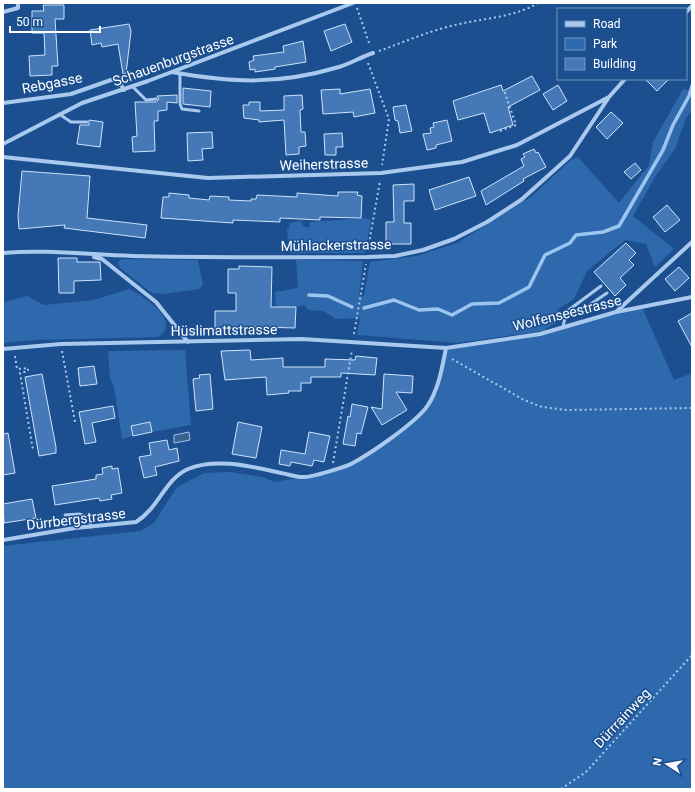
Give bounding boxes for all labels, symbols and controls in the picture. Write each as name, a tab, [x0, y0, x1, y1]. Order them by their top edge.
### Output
scale bar	[10, 8, 100, 34]
legend	[557, 8, 687, 80]
text: 50 m	[16, 15, 43, 29]
text: Road	[593, 17, 621, 31]
street label: Schauenburgstrasse	[110, 31, 236, 89]
text: Park	[593, 37, 618, 51]
text: Building	[593, 57, 636, 71]
street label: Rebgasse	[20, 69, 84, 97]
street label: Weiherstrasse	[279, 154, 369, 174]
street label: Mühlackerstrasse	[280, 236, 392, 254]
street label: Wolfenseestrasse	[511, 292, 623, 334]
street label: Hüslimattstrasse	[171, 321, 277, 339]
street label: Dürrbergstrasse	[25, 505, 127, 533]
street label: Dürrrainweg	[590, 685, 654, 751]
north arrow	[647, 744, 687, 784]
text: N	[651, 757, 665, 767]

